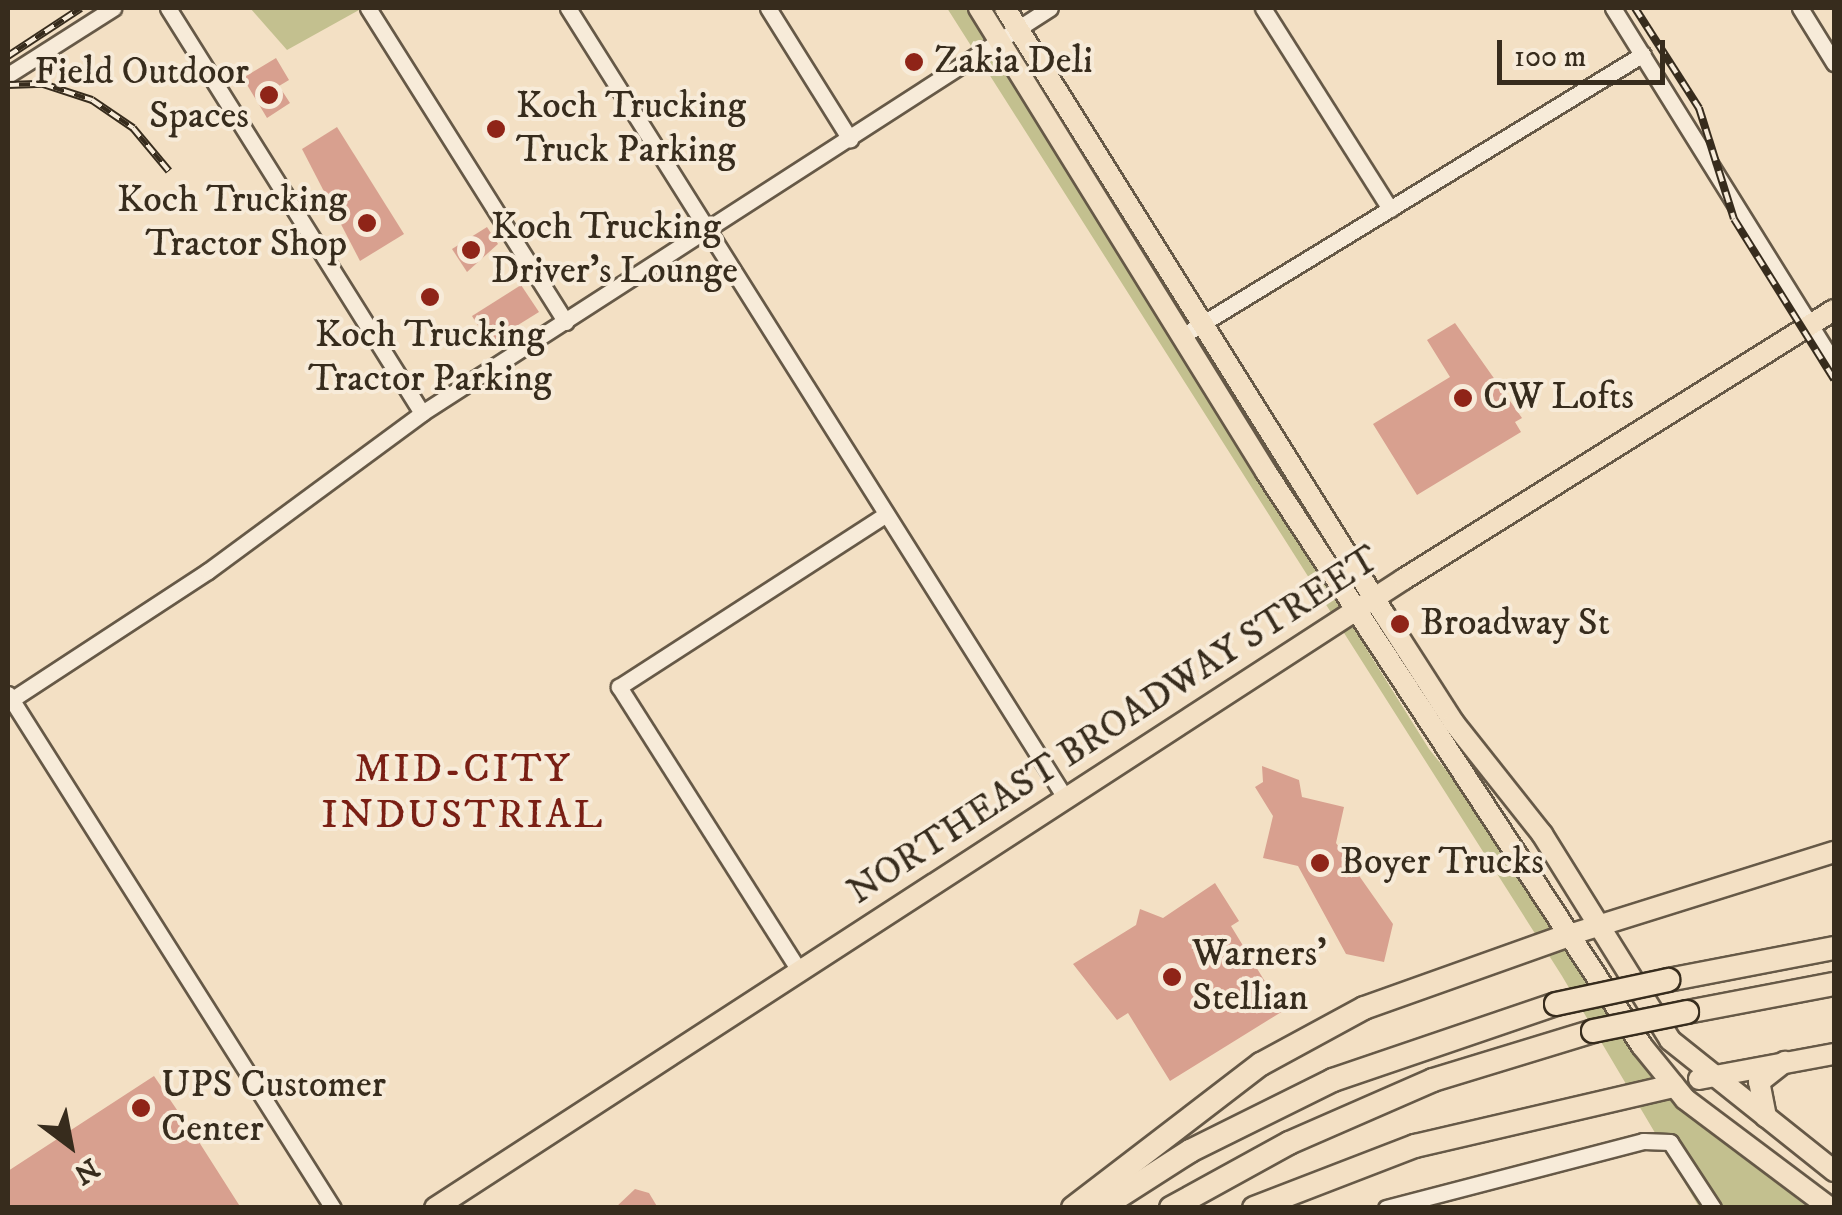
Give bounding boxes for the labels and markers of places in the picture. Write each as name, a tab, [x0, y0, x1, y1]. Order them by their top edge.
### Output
place label: Zakia Deli	[934, 39, 1093, 85]
place label: Field Outdoor Spaces	[34, 50, 249, 140]
marker: Zakia Deli	[903, 51, 925, 73]
marker: Field Outdoor Spaces	[258, 84, 280, 106]
place label: Koch Trucking Truck Parking	[516, 84, 746, 173]
marker: Koch Trucking Truck Parking	[485, 118, 507, 140]
place label: Koch Trucking Tractor Shop	[117, 178, 347, 268]
place label: Koch Trucking Driver's Lounge	[491, 205, 738, 294]
marker: Koch Trucking Tractor Shop	[356, 212, 378, 234]
marker: Koch Trucking Driver's Lounge	[460, 239, 482, 261]
marker: Koch Trucking Tractor Parking	[419, 286, 441, 308]
place label: Koch Trucking Tractor Parking	[308, 313, 552, 402]
place label: CW Lofts	[1483, 375, 1634, 421]
marker: CW Lofts	[1452, 387, 1474, 409]
place label: Broadway St	[1420, 601, 1610, 647]
marker: Broadway St	[1389, 613, 1411, 635]
place label: Boyer Trucks	[1340, 840, 1544, 886]
marker: Boyer Trucks	[1309, 852, 1331, 874]
place label: Warners' Stellian	[1192, 932, 1327, 1022]
marker: Warners' Stellian	[1161, 966, 1183, 988]
place label: UPS Customer Center	[161, 1063, 386, 1152]
marker: UPS Customer Center	[130, 1097, 152, 1119]

